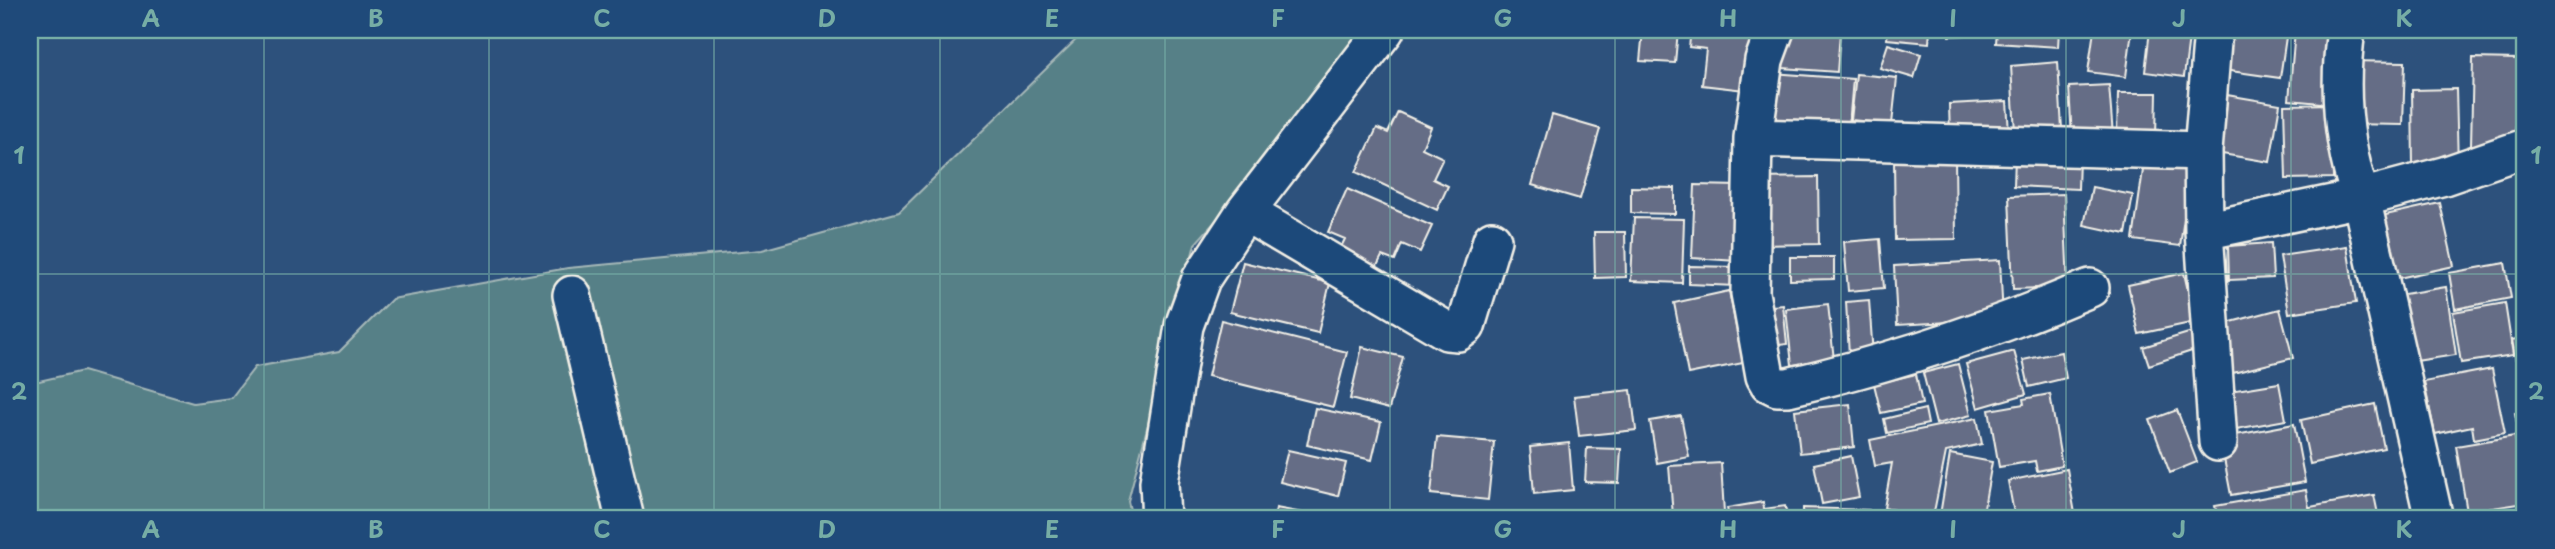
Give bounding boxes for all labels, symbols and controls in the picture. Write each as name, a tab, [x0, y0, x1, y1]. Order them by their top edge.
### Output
text: A	[142, 0, 160, 35]
text: B	[368, 0, 384, 35]
text: C	[593, 0, 611, 35]
text: D	[818, 0, 836, 35]
text: E	[1045, 0, 1059, 35]
text: F	[1271, 0, 1285, 35]
text: G	[1494, 0, 1512, 35]
text: H	[1719, 0, 1737, 35]
text: I	[1949, 0, 1957, 35]
text: J	[2172, 0, 2186, 35]
text: K	[2396, 0, 2413, 35]
text: 1	[14, 137, 25, 172]
text: 1	[2531, 137, 2542, 172]
text: 2	[11, 373, 27, 408]
text: 2	[2528, 373, 2544, 408]
text: A	[142, 511, 160, 546]
text: B	[368, 511, 384, 546]
text: C	[593, 511, 611, 546]
text: D	[818, 511, 836, 546]
text: E	[1045, 511, 1059, 546]
text: F	[1271, 511, 1285, 546]
text: G	[1494, 511, 1512, 546]
text: H	[1719, 511, 1737, 546]
text: I	[1949, 511, 1957, 546]
text: J	[2172, 511, 2186, 546]
text: K	[2396, 511, 2413, 546]

